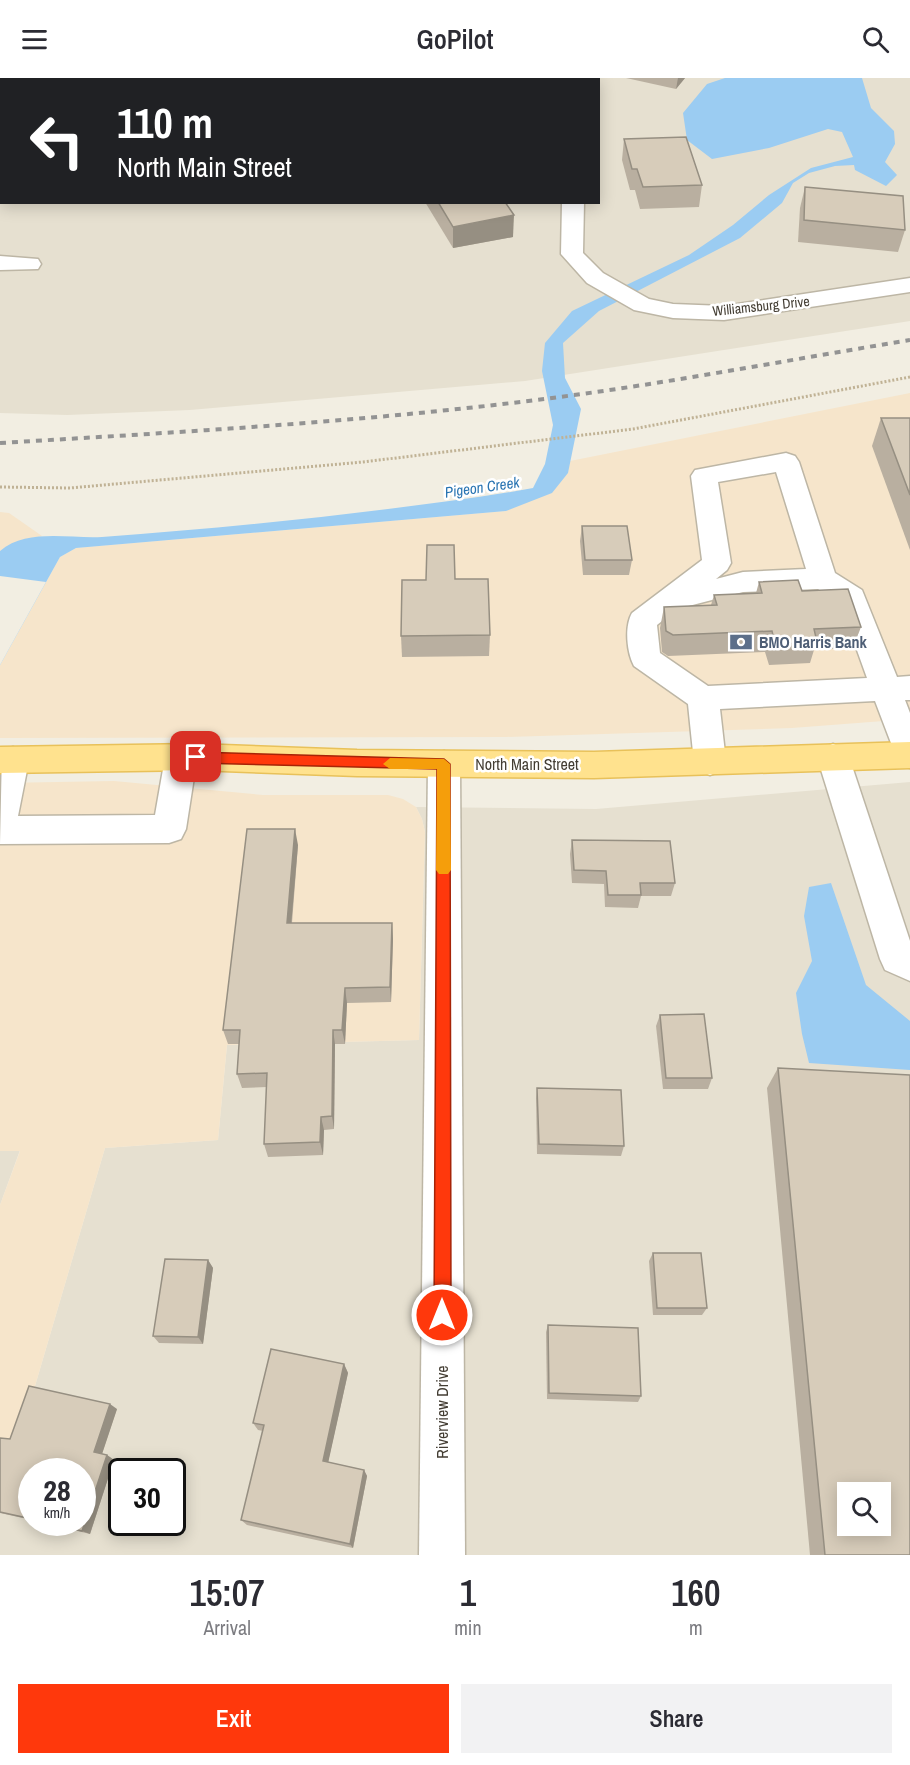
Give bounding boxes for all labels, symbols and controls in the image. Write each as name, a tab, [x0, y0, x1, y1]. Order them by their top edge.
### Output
text: GoPilot	[416, 21, 494, 57]
icon: menu	[18, 23, 51, 56]
icon: search	[859, 23, 892, 56]
text: 110 m	[117, 95, 213, 151]
icon: left	[18, 102, 96, 180]
text: North Main Street	[117, 149, 292, 185]
street label: Williamsburg Drive	[712, 292, 810, 320]
water label: Pigeon Creek	[443, 471, 522, 503]
bank icon: BMO Harris Bank	[728, 629, 754, 655]
place label: BMO Harris Bank	[759, 631, 868, 653]
pin	[170, 731, 221, 782]
icon: arrive	[179, 740, 212, 773]
street label: North Main Street	[475, 753, 579, 775]
position arrow	[410, 1283, 474, 1347]
street label: Riverview Drive	[431, 1365, 453, 1459]
speed limit sign: 30	[108, 1458, 186, 1536]
text: 28	[43, 1470, 71, 1510]
map controls	[837, 1482, 891, 1536]
button: search	[837, 1482, 891, 1536]
text: km/h	[44, 1502, 70, 1523]
text: 15:07	[190, 1569, 265, 1617]
text: 1	[460, 1569, 476, 1617]
text: 160	[671, 1569, 720, 1617]
text: Arrival	[203, 1614, 251, 1641]
text: min	[454, 1614, 482, 1641]
text: m	[689, 1614, 703, 1641]
button: Exit	[18, 1684, 449, 1753]
button: Share	[461, 1684, 892, 1753]

